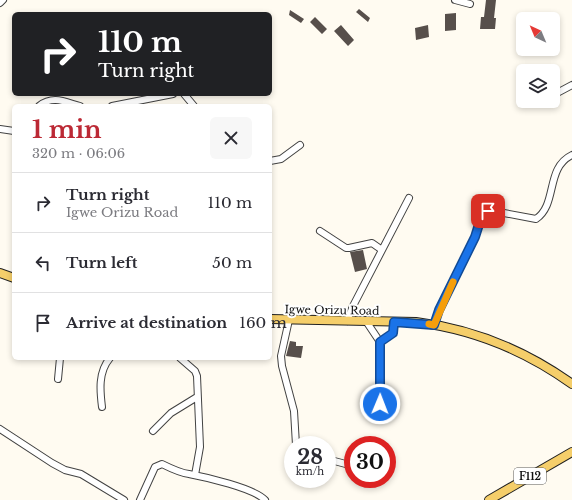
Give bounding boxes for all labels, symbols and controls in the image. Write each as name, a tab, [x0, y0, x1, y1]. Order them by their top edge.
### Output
north arrow	[516, 12, 560, 56]
map controls	[516, 12, 560, 108]
text: 110 m	[98, 25, 182, 60]
icon: right	[32, 28, 84, 80]
text: Turn right	[98, 60, 194, 82]
button: layers	[516, 64, 560, 108]
text: 1 min	[32, 115, 102, 144]
button: close	[210, 117, 252, 159]
text: 320 m · 06:06	[32, 145, 125, 162]
text: Turn right	[66, 185, 149, 204]
icon: right	[32, 192, 54, 214]
text: 110 m	[208, 193, 252, 212]
pin	[471, 194, 505, 228]
icon: arrive	[477, 200, 499, 222]
text: Igwe Orizu Road	[66, 204, 178, 221]
icon: left	[32, 252, 54, 274]
text: Turn left	[66, 253, 137, 272]
text: 50 m	[212, 253, 252, 272]
street label: Igwe Orizu Road	[284, 302, 380, 318]
icon: arrive	[32, 312, 54, 334]
text: Arrive at destination	[66, 313, 227, 332]
text: 160 m	[239, 313, 287, 332]
position arrow	[359, 383, 401, 425]
speed limit sign: 30	[344, 436, 396, 488]
text: 28	[297, 445, 323, 469]
text: km/h	[296, 465, 324, 478]
road number: F112	[514, 468, 546, 484]

